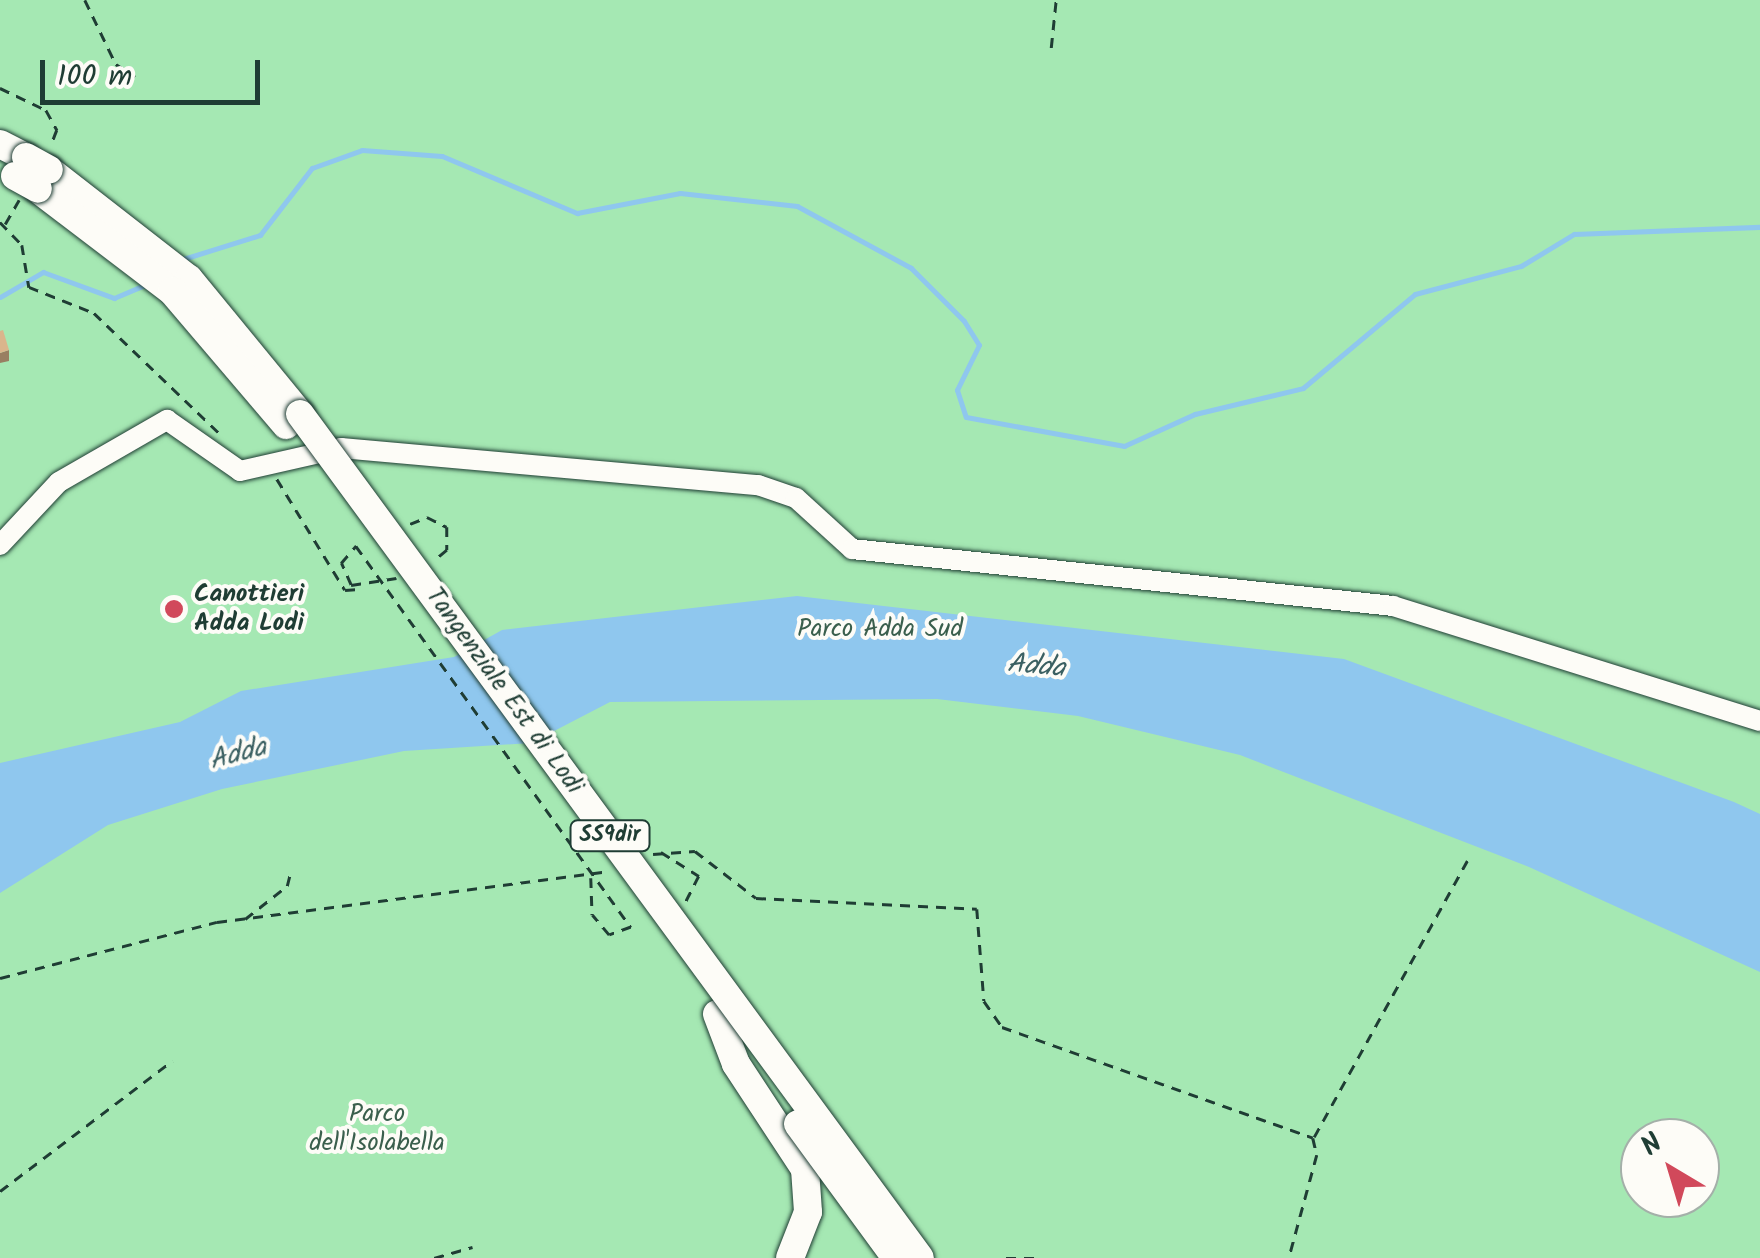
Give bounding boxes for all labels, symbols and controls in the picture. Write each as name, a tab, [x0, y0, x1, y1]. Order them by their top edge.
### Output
scale bar	[45, 40, 265, 102]
text: 100 m	[57, 53, 132, 101]
place label: Canottieri Adda Lodi	[194, 580, 304, 639]
street label: Tangenziale Est di Lodi	[419, 582, 589, 800]
marker: Canottieri Adda Lodi	[163, 598, 185, 620]
park label: Parco Adda Sud	[797, 614, 963, 644]
water label: Adda	[1006, 648, 1066, 686]
water label: Adda	[206, 731, 270, 779]
road number: SS9dir	[568, 819, 652, 853]
park label: Parco dell'Isolabella	[309, 1100, 445, 1159]
north arrow	[1620, 1118, 1720, 1218]
text: N	[1632, 1122, 1673, 1169]

